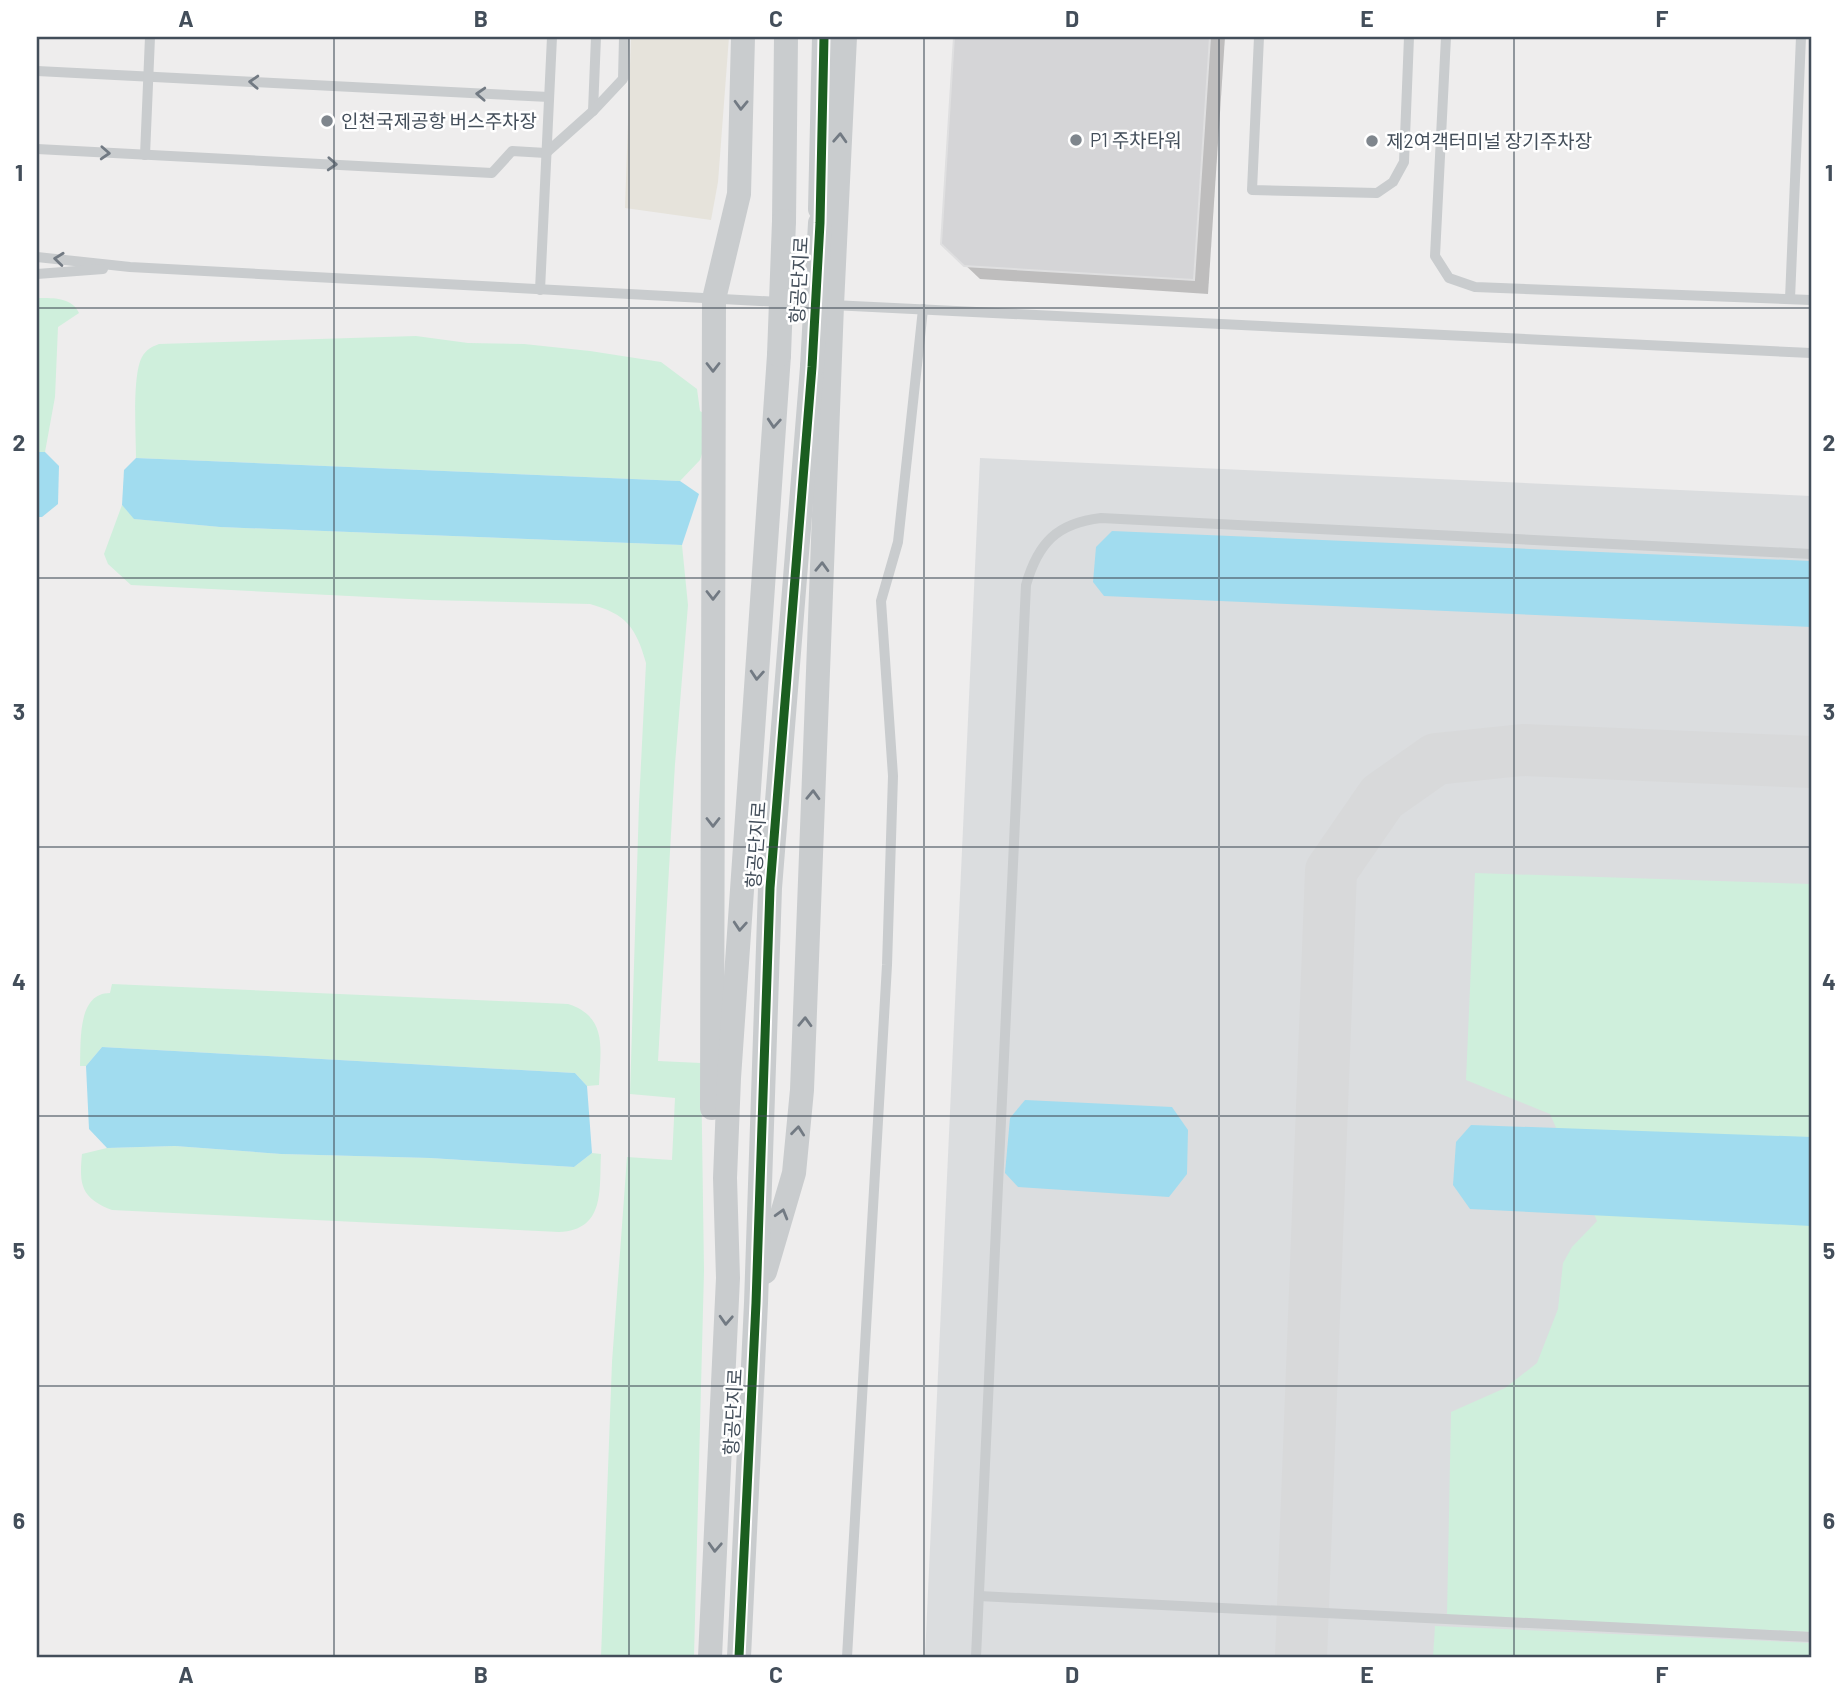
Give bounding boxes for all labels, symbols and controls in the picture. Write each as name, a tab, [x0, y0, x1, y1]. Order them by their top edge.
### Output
text: A	[178, 4, 194, 32]
text: B	[474, 4, 488, 32]
text: C	[769, 4, 783, 32]
text: D	[1065, 4, 1079, 32]
text: E	[1360, 4, 1374, 32]
text: F	[1656, 4, 1669, 32]
one-way arrow	[248, 75, 259, 90]
one-way arrow	[475, 86, 486, 101]
one-way arrow	[733, 100, 749, 111]
place label: 인천국제공항 버스주차장	[341, 109, 537, 132]
marker: 인천국제공항 버스주차장	[319, 113, 335, 129]
place label: P1 주차타워	[1090, 128, 1182, 151]
place label: 제2여객터미널 장기주차장	[1386, 129, 1592, 152]
marker: P1 주차타워	[1068, 132, 1084, 148]
one-way arrow	[832, 133, 847, 144]
marker: 제2여객터미널 장기주차장	[1364, 133, 1380, 149]
one-way arrow	[100, 145, 111, 160]
one-way arrow	[327, 157, 338, 172]
text: 1	[15, 158, 23, 186]
text: 1	[1825, 158, 1833, 186]
street label: 항공단지로	[785, 236, 812, 324]
one-way arrow	[53, 252, 64, 267]
one-way arrow	[705, 363, 721, 373]
one-way arrow	[767, 418, 782, 429]
text: 2	[13, 428, 25, 456]
text: 2	[1823, 428, 1835, 456]
one-way arrow	[814, 562, 829, 573]
one-way arrow	[705, 590, 721, 601]
one-way arrow	[750, 669, 765, 680]
text: 3	[13, 697, 25, 725]
text: 3	[1823, 697, 1835, 725]
one-way arrow	[806, 789, 821, 800]
street label: 항공단지로	[741, 801, 770, 889]
one-way arrow	[705, 818, 721, 828]
one-way arrow	[732, 921, 747, 932]
text: 4	[12, 967, 26, 995]
text: 4	[1822, 967, 1836, 995]
one-way arrow	[797, 1016, 812, 1027]
one-way arrow	[790, 1126, 805, 1137]
one-way arrow	[773, 1208, 788, 1220]
text: 5	[13, 1236, 25, 1264]
text: 5	[1823, 1236, 1835, 1264]
one-way arrow	[719, 1314, 734, 1325]
street label: 항공단지로	[719, 1368, 746, 1456]
text: 6	[13, 1506, 25, 1534]
text: 6	[1823, 1506, 1835, 1534]
one-way arrow	[708, 1542, 723, 1553]
text: A	[178, 1660, 194, 1688]
text: B	[474, 1660, 488, 1688]
text: C	[769, 1660, 783, 1688]
text: D	[1065, 1660, 1079, 1688]
text: E	[1360, 1660, 1374, 1688]
text: F	[1656, 1660, 1669, 1688]

